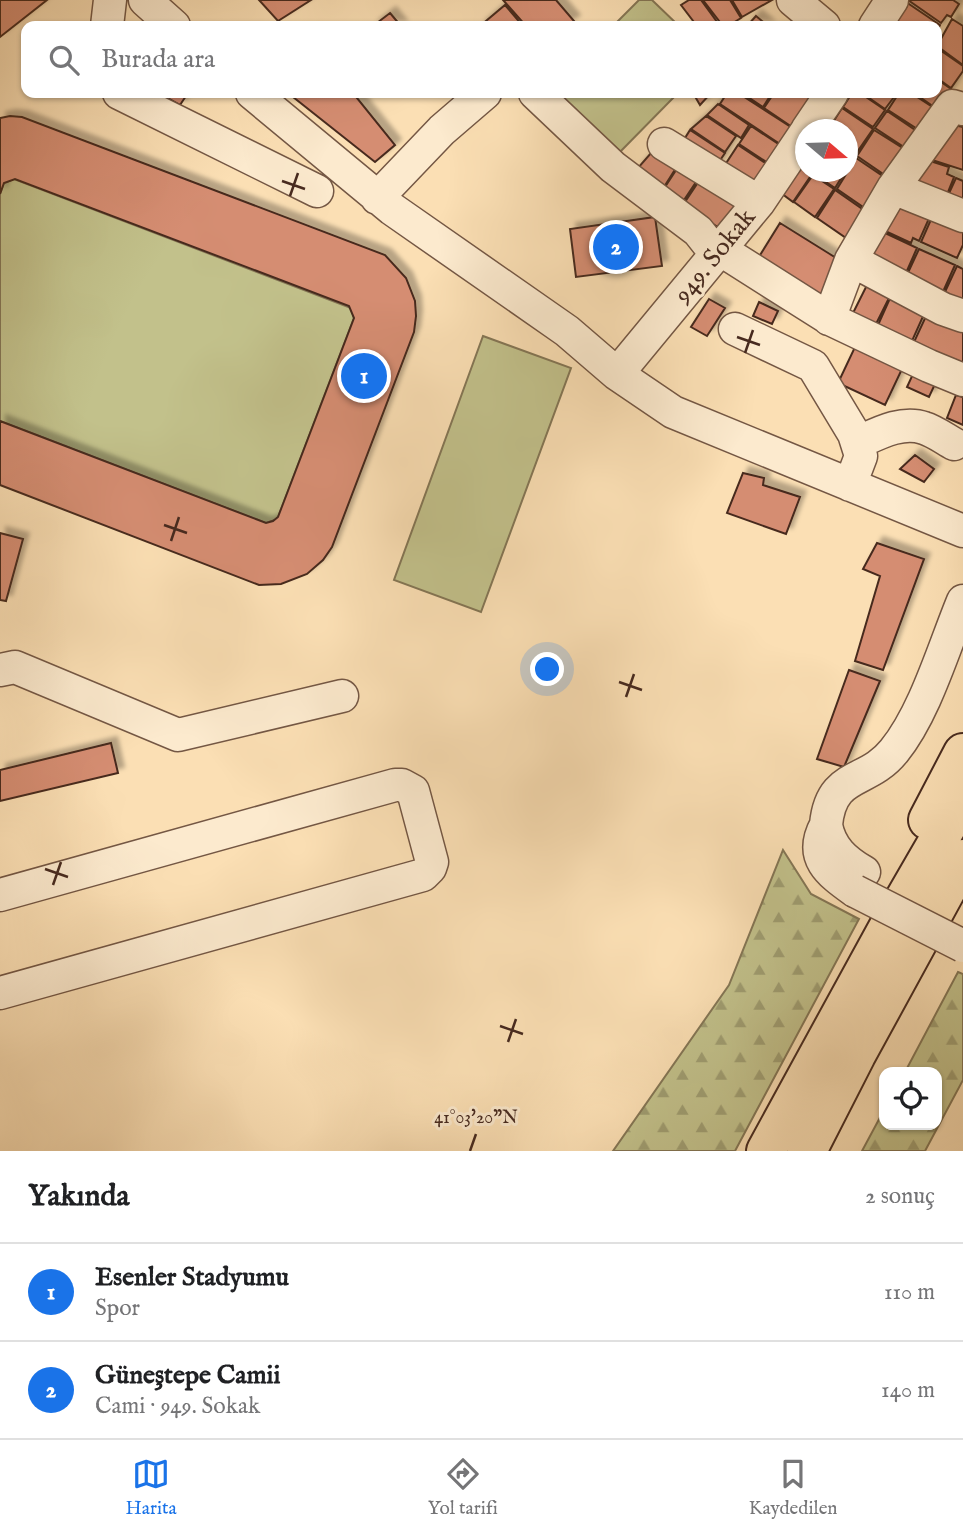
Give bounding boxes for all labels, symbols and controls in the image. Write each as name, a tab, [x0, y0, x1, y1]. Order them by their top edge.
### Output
search box	[21, 21, 942, 98]
icon: search	[45, 41, 83, 79]
text: Burada ara	[101, 43, 215, 76]
north arrow	[795, 119, 858, 182]
street label: 949. Sokak	[666, 201, 764, 311]
pin: 2	[593, 221, 639, 273]
pin: 1	[341, 350, 387, 402]
your location	[530, 652, 564, 686]
map controls	[879, 1067, 942, 1130]
button: locate	[879, 1067, 942, 1130]
text: 41°03'20"N	[434, 1107, 518, 1130]
text: Yakında	[28, 1178, 130, 1216]
text: 2 sonuç	[865, 1182, 935, 1211]
text: Esenler Stadyumu	[95, 1261, 289, 1294]
text: 1	[47, 1278, 55, 1307]
text: 110 m	[884, 1278, 935, 1307]
text: Spor	[95, 1294, 140, 1323]
text: Güneştepe Camii	[95, 1359, 280, 1392]
text: 2	[46, 1376, 56, 1405]
text: 140 m	[881, 1376, 935, 1405]
text: Cami · 949. Sokak	[95, 1392, 260, 1421]
tab: Harita	[125, 1455, 177, 1521]
tab: Yol tarifi	[428, 1455, 498, 1521]
tab: Kaydedilen	[749, 1455, 837, 1521]

